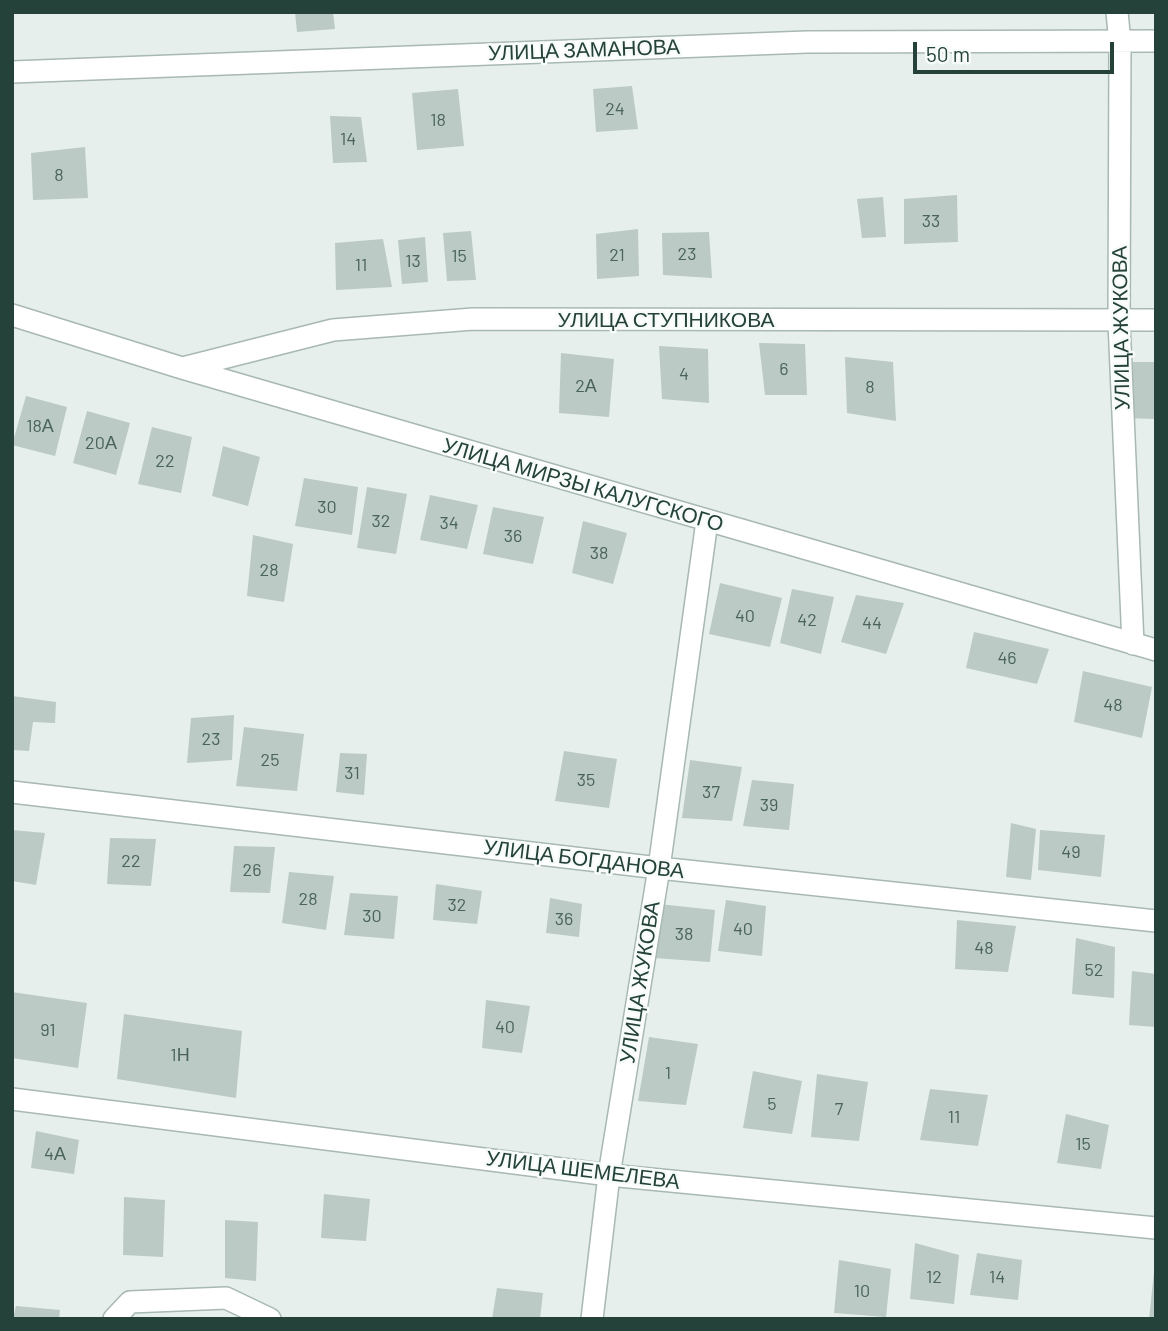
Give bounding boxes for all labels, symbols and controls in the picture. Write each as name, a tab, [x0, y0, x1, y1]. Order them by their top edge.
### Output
scale bar	[916, 28, 1117, 72]
street label: УЛИЦА ЗАМАНОВА	[487, 34, 681, 66]
text: 50 m	[926, 41, 970, 66]
house number: 24	[605, 98, 625, 120]
house number: 18	[430, 109, 446, 131]
house number: 14	[340, 128, 356, 150]
house number: 8	[54, 164, 64, 186]
house number: 33	[922, 210, 940, 232]
house number: 23	[678, 243, 696, 265]
house number: 21	[609, 244, 625, 266]
house number: 15	[451, 245, 467, 267]
street label: УЛИЦА ЖУКОВА	[1107, 246, 1135, 410]
house number: 13	[405, 250, 421, 272]
house number: 11	[355, 254, 367, 276]
street label: УЛИЦА СТУПНИКОВА	[558, 307, 774, 333]
house number: 6	[779, 358, 789, 380]
house number: 4	[679, 363, 689, 385]
house number: 2А	[575, 375, 597, 397]
house number: 8	[865, 376, 875, 398]
house number: 18А	[26, 415, 54, 437]
house number: 20А	[85, 432, 117, 454]
street label: УЛИЦА МИРЗЫ КАЛУГСКОГО	[440, 433, 726, 537]
house number: 22	[155, 450, 175, 472]
house number: 30	[317, 496, 337, 518]
house number: 32	[372, 510, 390, 532]
house number: 34	[439, 512, 459, 534]
house number: 36	[504, 525, 522, 547]
house number: 38	[590, 542, 608, 564]
house number: 28	[259, 559, 279, 581]
house number: 40	[735, 605, 755, 627]
house number: 42	[797, 609, 817, 631]
house number: 44	[862, 612, 882, 634]
house number: 46	[997, 647, 1017, 669]
house number: 48	[1103, 694, 1123, 716]
house number: 23	[202, 728, 220, 750]
house number: 25	[261, 749, 279, 771]
house number: 31	[344, 762, 360, 784]
house number: 35	[577, 769, 595, 791]
house number: 37	[702, 781, 720, 803]
house number: 39	[760, 794, 778, 816]
street label: УЛИЦА БОГДАНОВА	[482, 834, 686, 884]
house number: 49	[1061, 841, 1081, 863]
house number: 22	[121, 850, 141, 872]
house number: 26	[243, 859, 261, 881]
house number: 28	[298, 888, 318, 910]
house number: 32	[448, 894, 466, 916]
street label: УЛИЦА ЖУКОВА	[615, 899, 665, 1065]
house number: 30	[362, 905, 382, 927]
house number: 36	[555, 908, 573, 930]
house number: 40	[733, 918, 753, 940]
house number: 38	[675, 923, 693, 945]
house number: 48	[974, 937, 994, 959]
house number: 52	[1085, 959, 1103, 981]
house number: 40	[495, 1016, 515, 1038]
house number: 91	[40, 1019, 56, 1041]
house number: 1Н	[170, 1044, 190, 1066]
house number: 1	[665, 1062, 671, 1084]
house number: 5	[767, 1093, 777, 1115]
house number: 7	[835, 1098, 843, 1120]
house number: 11	[948, 1106, 960, 1128]
house number: 15	[1075, 1133, 1091, 1155]
house number: 4А	[44, 1143, 66, 1165]
street label: УЛИЦА ШЕМЕЛЕВА	[485, 1146, 681, 1194]
house number: 12	[926, 1266, 942, 1288]
house number: 14	[989, 1266, 1005, 1288]
house number: 10	[854, 1280, 870, 1302]

